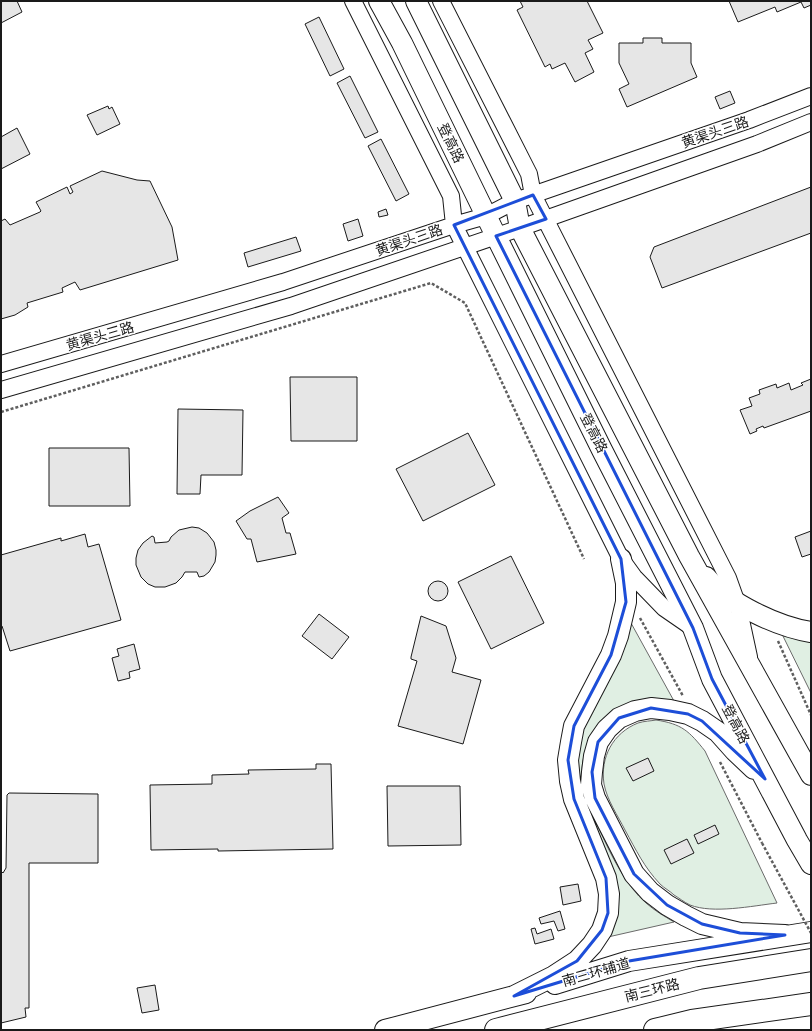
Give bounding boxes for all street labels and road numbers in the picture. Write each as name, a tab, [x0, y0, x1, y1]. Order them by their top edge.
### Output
street label: 黄渠头三路	[679, 113, 751, 151]
street label: 登高路	[435, 121, 467, 165]
street label: 黄渠头三路	[373, 221, 445, 259]
street label: 黄渠头三路	[64, 319, 136, 353]
street label: 登高路	[577, 411, 611, 455]
street label: 登高路	[719, 702, 753, 746]
street label: 南三环辅道	[560, 955, 632, 989]
street label: 南三环路	[623, 975, 681, 1005]

